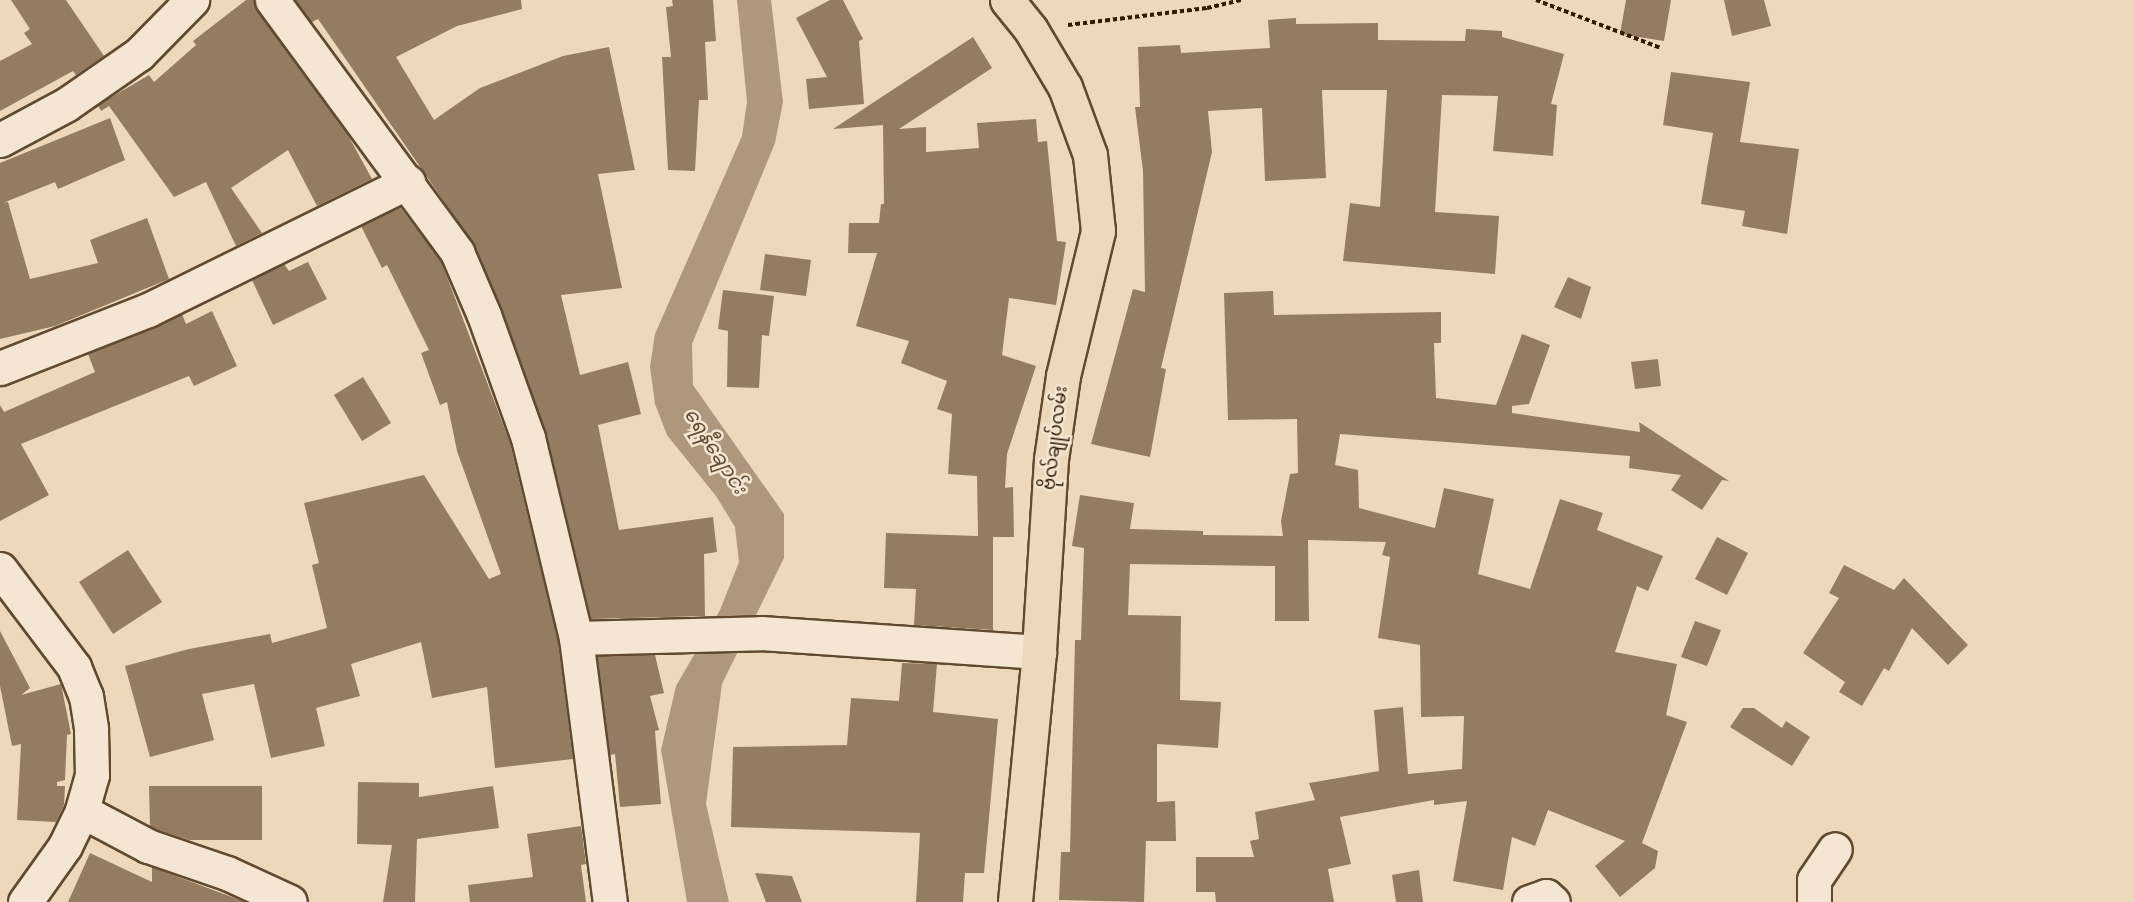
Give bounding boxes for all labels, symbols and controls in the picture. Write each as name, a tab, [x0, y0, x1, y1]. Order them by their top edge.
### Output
street label: ဗိုလ်‌ချုပ်‌လမ်း	[1039, 385, 1073, 491]
water label: ရေနီချောင်း	[677, 405, 751, 499]

